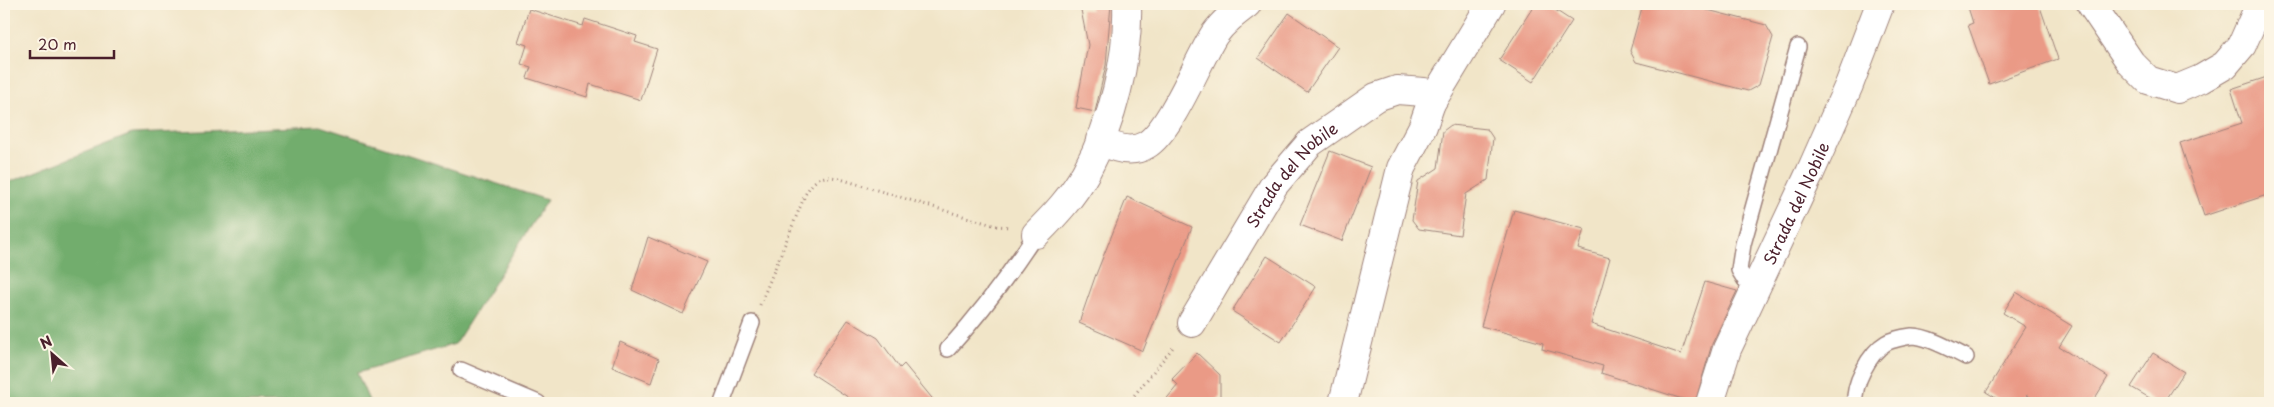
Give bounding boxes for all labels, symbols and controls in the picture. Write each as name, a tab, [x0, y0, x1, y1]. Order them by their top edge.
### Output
scale bar	[30, 28, 114, 60]
text: 20 m	[38, 32, 77, 55]
street label: Strada del Nobile	[1240, 116, 1342, 232]
street label: Strada del Nobile	[1757, 138, 1835, 268]
north arrow	[28, 330, 78, 380]
text: N	[36, 330, 56, 354]

